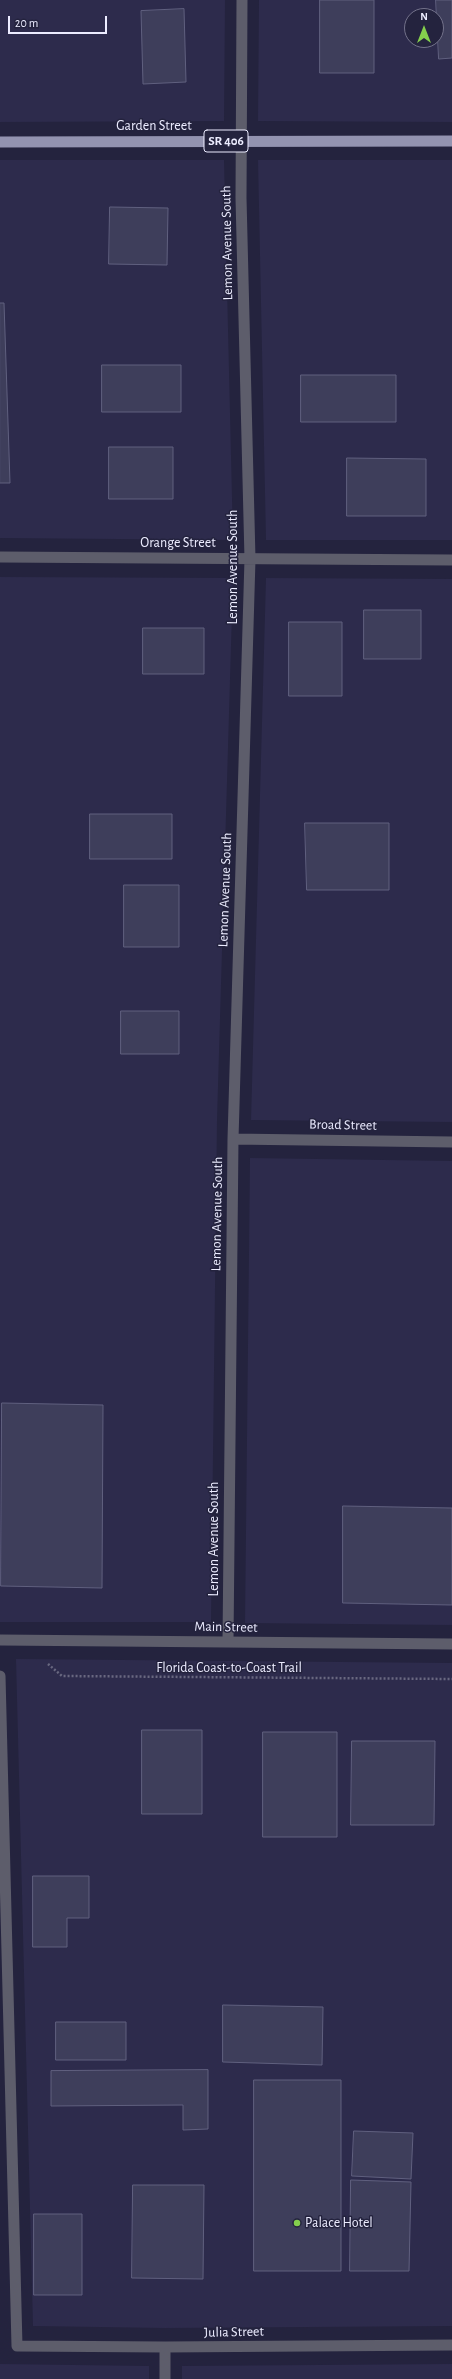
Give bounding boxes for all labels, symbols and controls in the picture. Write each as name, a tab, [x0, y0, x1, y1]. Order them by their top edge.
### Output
scale bar	[10, 8, 109, 34]
north arrow	[404, 8, 444, 48]
text: N	[420, 11, 428, 22]
text: 20 m	[15, 17, 38, 29]
street label: Garden Street	[116, 118, 192, 134]
road number: SR 406	[204, 130, 248, 152]
street label: Lemon Avenue South	[218, 185, 236, 301]
street label: Lemon Avenue South	[225, 510, 241, 624]
street label: Orange Street	[140, 535, 216, 551]
street label: Lemon Avenue South	[215, 832, 235, 948]
street label: Broad Street	[309, 1116, 377, 1134]
street label: Lemon Avenue South	[208, 1156, 226, 1272]
street label: Lemon Avenue South	[206, 1482, 222, 1596]
street label: Main Street	[194, 1618, 258, 1636]
street label: Florida Coast-to-Coast Trail	[156, 1660, 302, 1676]
place label: Palace Hotel	[305, 2215, 373, 2231]
marker: Palace Hotel	[292, 2218, 302, 2228]
street label: Julia Street	[204, 2323, 264, 2341]

